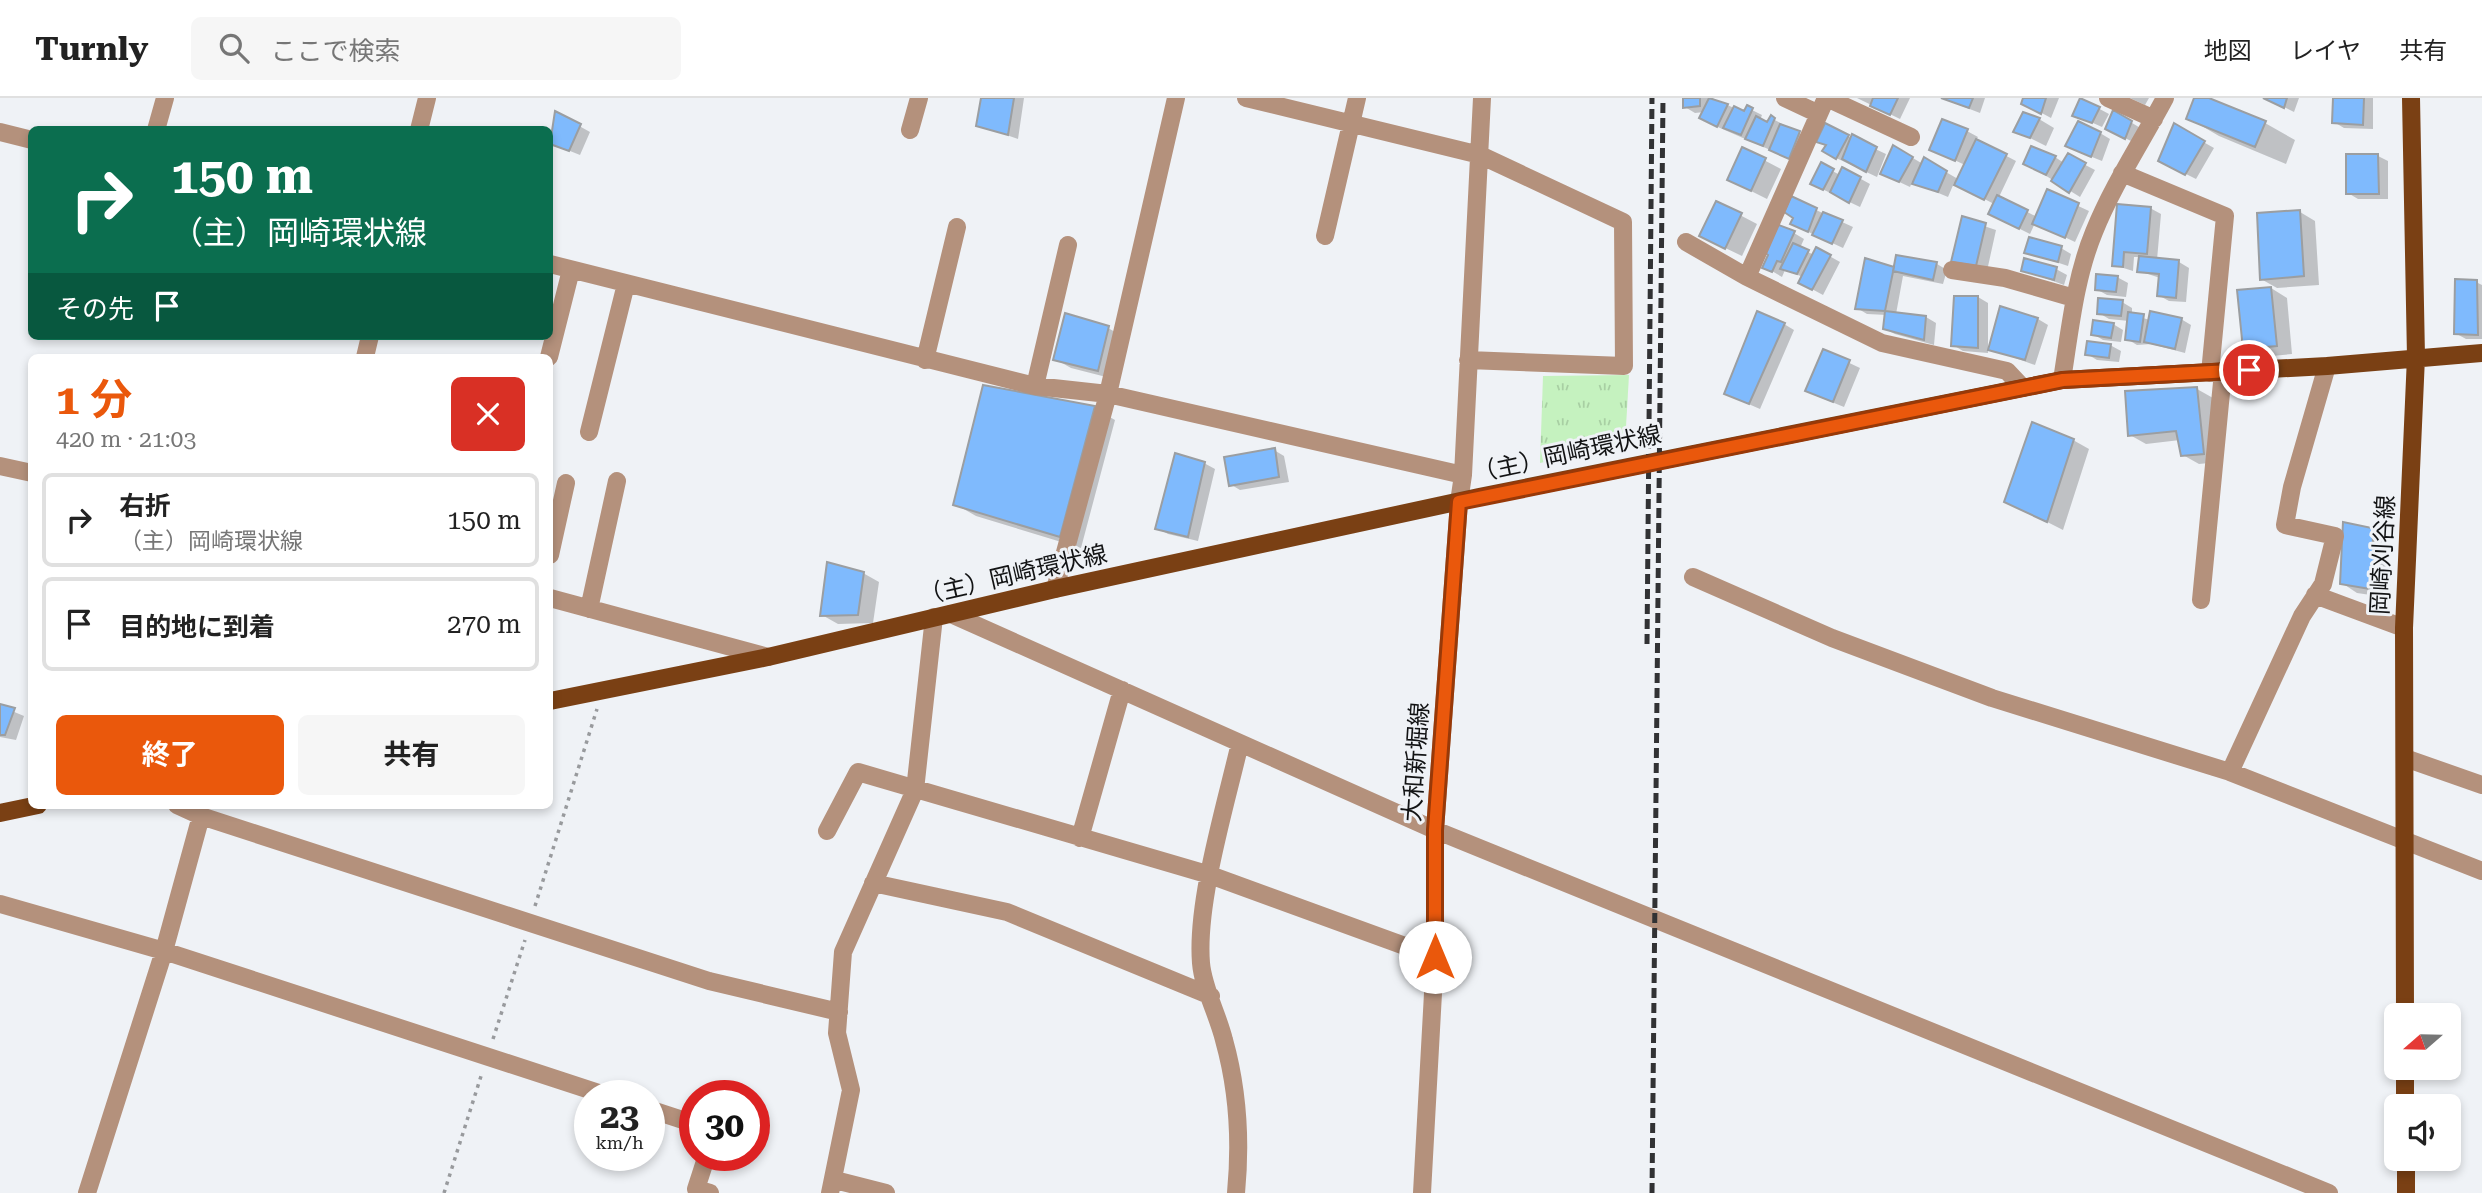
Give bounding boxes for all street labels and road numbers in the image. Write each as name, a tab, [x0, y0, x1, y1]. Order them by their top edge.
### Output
street label: （主）岡崎環状線	[1470, 420, 1664, 488]
street label: 岡崎刈谷線	[2366, 494, 2400, 616]
street label: （主）岡崎環状線	[916, 540, 1110, 610]
street label: 大和新堀線	[1398, 701, 1434, 823]

